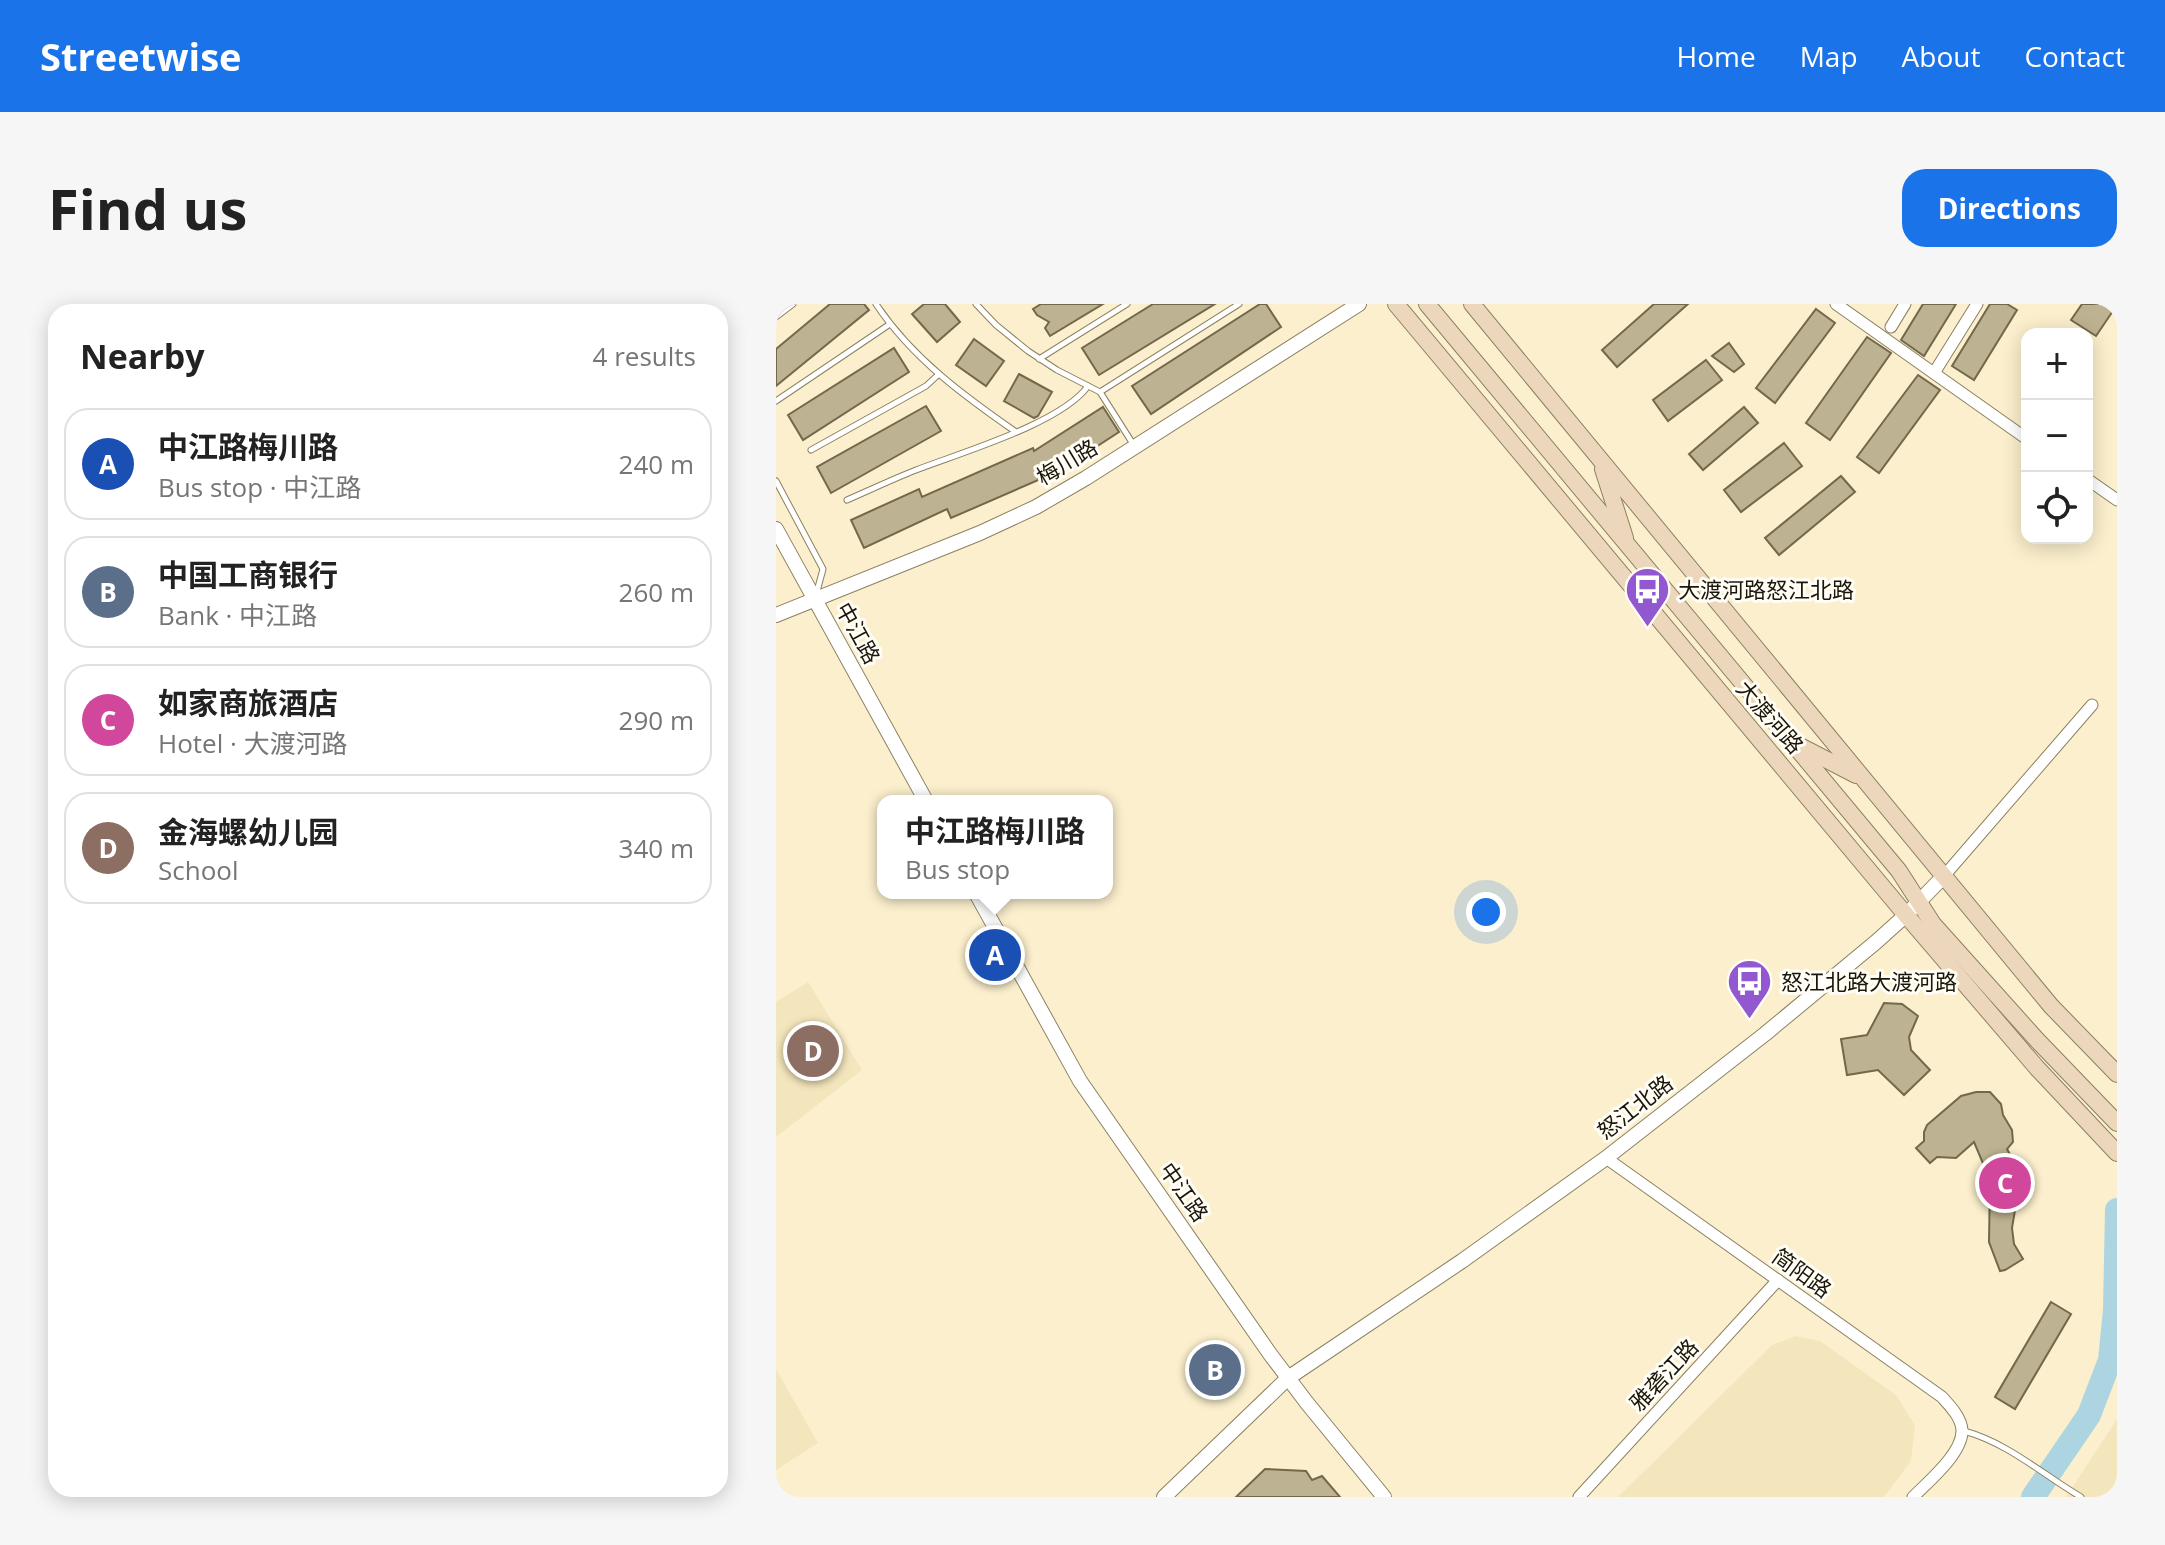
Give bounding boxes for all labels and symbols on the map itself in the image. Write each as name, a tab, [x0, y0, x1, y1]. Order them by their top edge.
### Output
street label: 梅川路	[1030, 431, 1103, 491]
bus stop icon: 大渡河路怒江北路	[1623, 566, 1671, 629]
place label: 大渡河路怒江北路	[1678, 574, 1854, 604]
street label: 中江路	[830, 596, 888, 669]
street label: 大渡河路	[1731, 673, 1811, 759]
your location	[1466, 892, 1506, 932]
pin: A	[969, 925, 1021, 985]
bus stop icon: 怒江北路大渡河路	[1726, 958, 1774, 1021]
place label: 怒江北路大渡河路	[1781, 966, 1957, 996]
pin: D	[787, 1021, 839, 1081]
street label: 怒江北路	[1590, 1067, 1678, 1145]
pin: C	[1979, 1153, 2031, 1213]
street label: 中江路	[1154, 1156, 1216, 1227]
street label: 简阳路	[1767, 1241, 1838, 1304]
street label: 雅砻江路	[1622, 1332, 1704, 1417]
pin: B	[1189, 1340, 1241, 1400]

